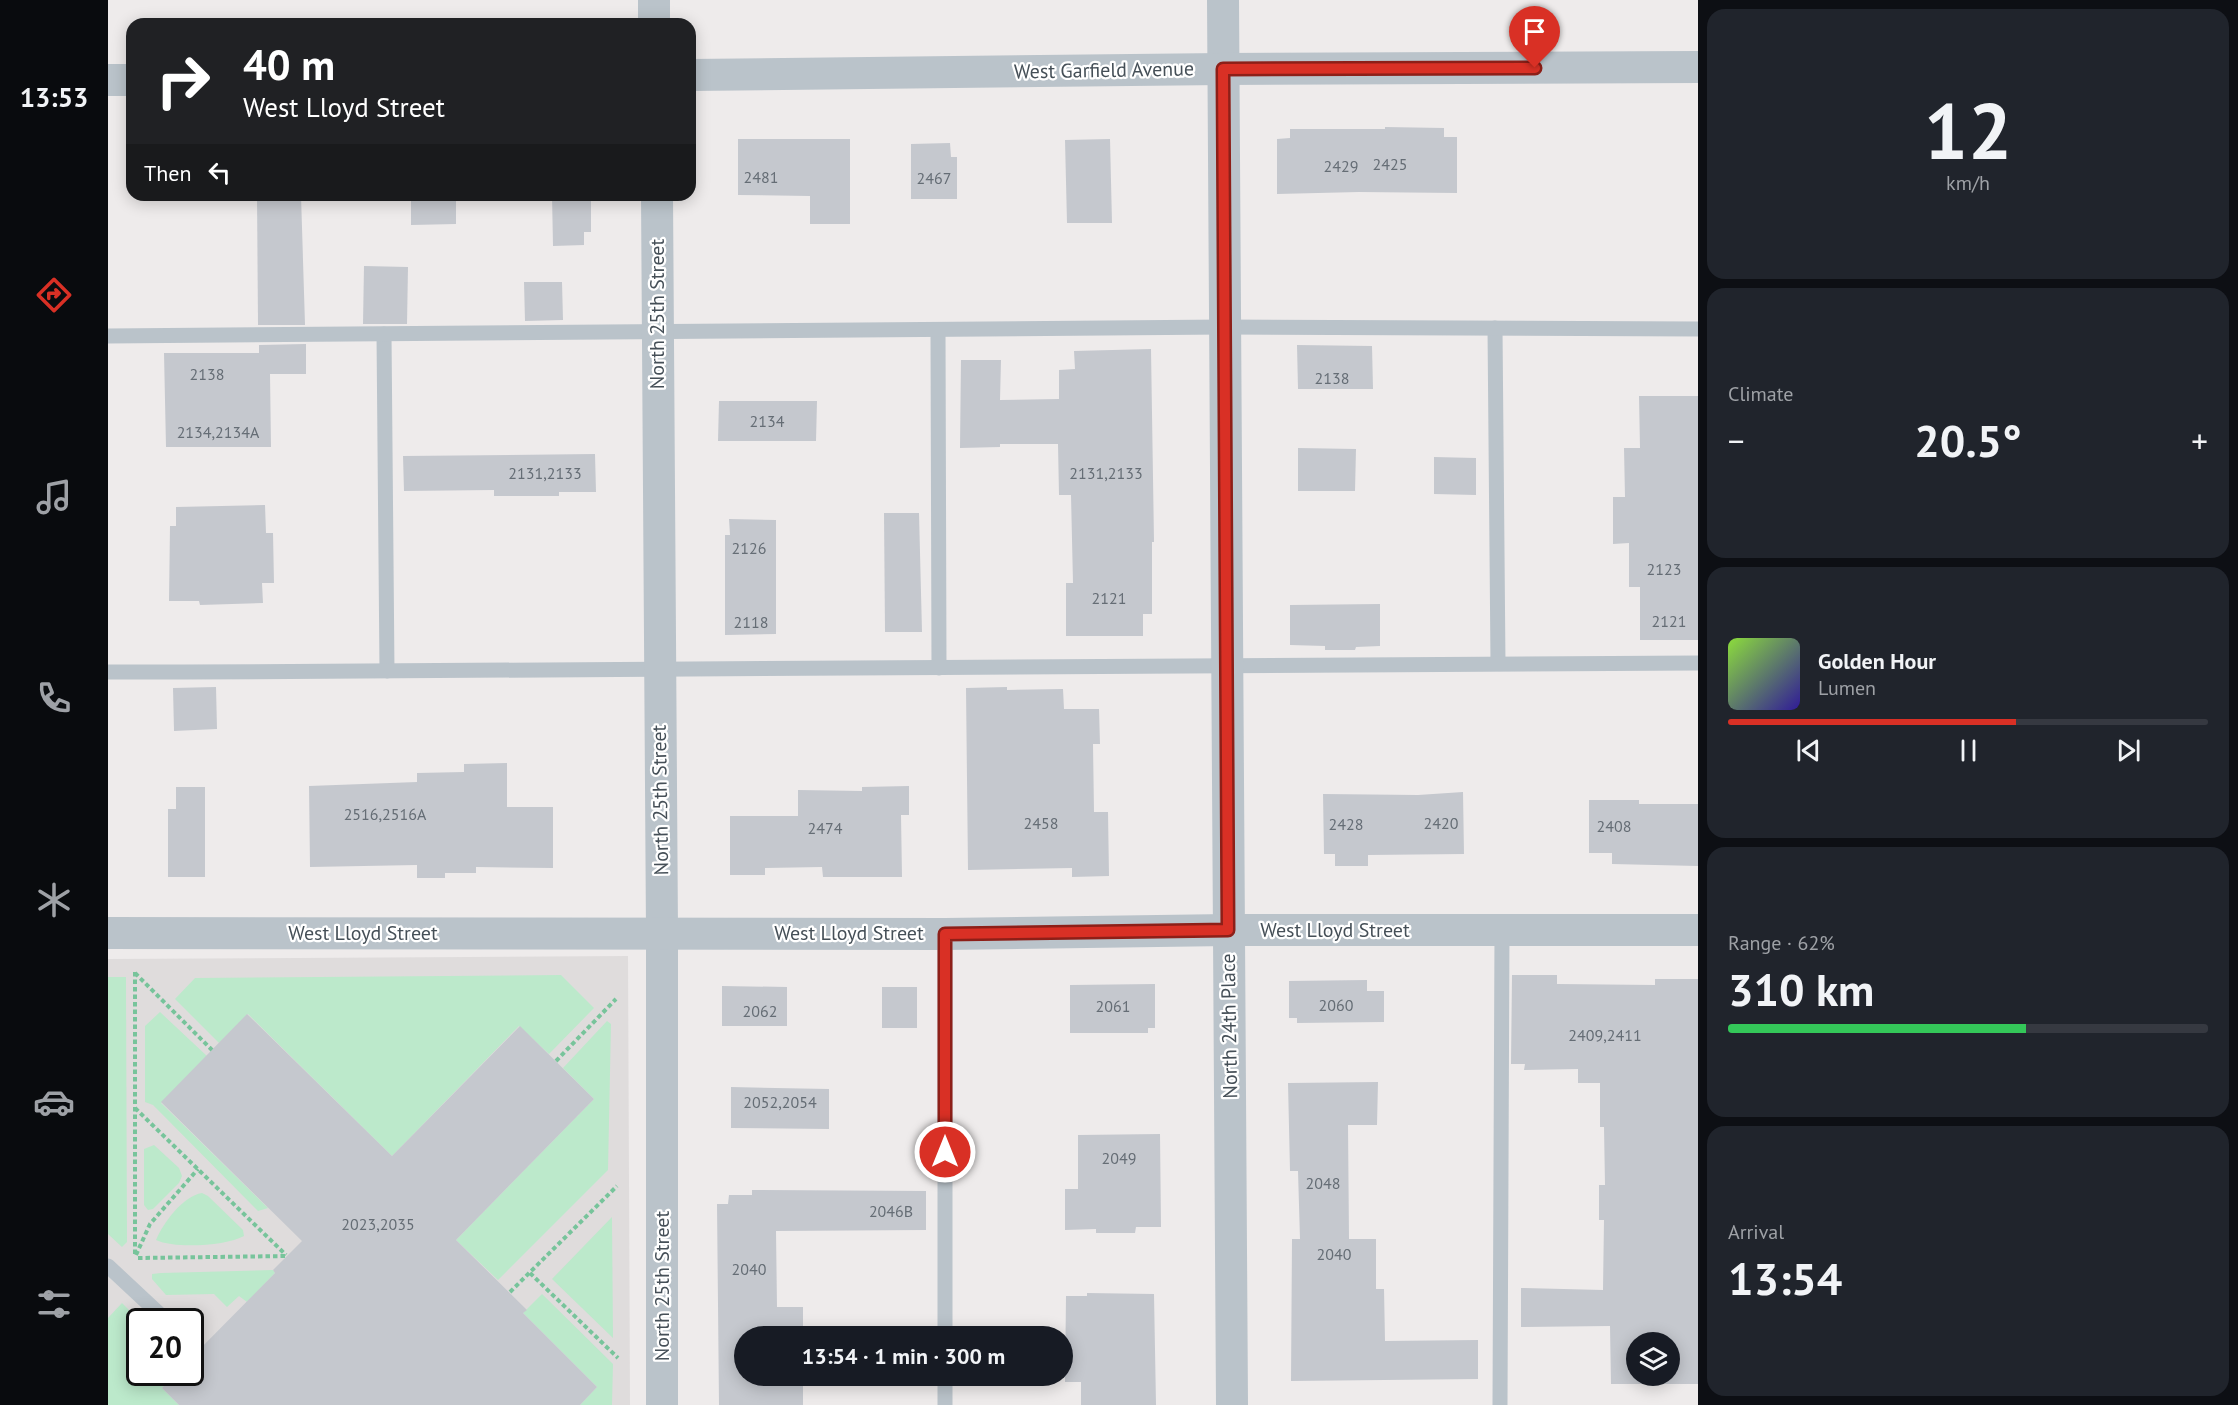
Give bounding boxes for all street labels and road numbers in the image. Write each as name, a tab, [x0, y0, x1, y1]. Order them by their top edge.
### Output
street label: West Garfield Avenue	[1014, 55, 1194, 85]
street label: North 25th Street	[644, 238, 670, 389]
street label: North 25th Street	[646, 724, 674, 876]
street label: West Lloyd Street	[1260, 917, 1410, 943]
street label: West Lloyd Street	[288, 920, 438, 946]
street label: West Lloyd Street	[774, 920, 924, 946]
street label: North 24th Place	[1215, 953, 1243, 1099]
street label: North 25th Street	[649, 1210, 675, 1361]

